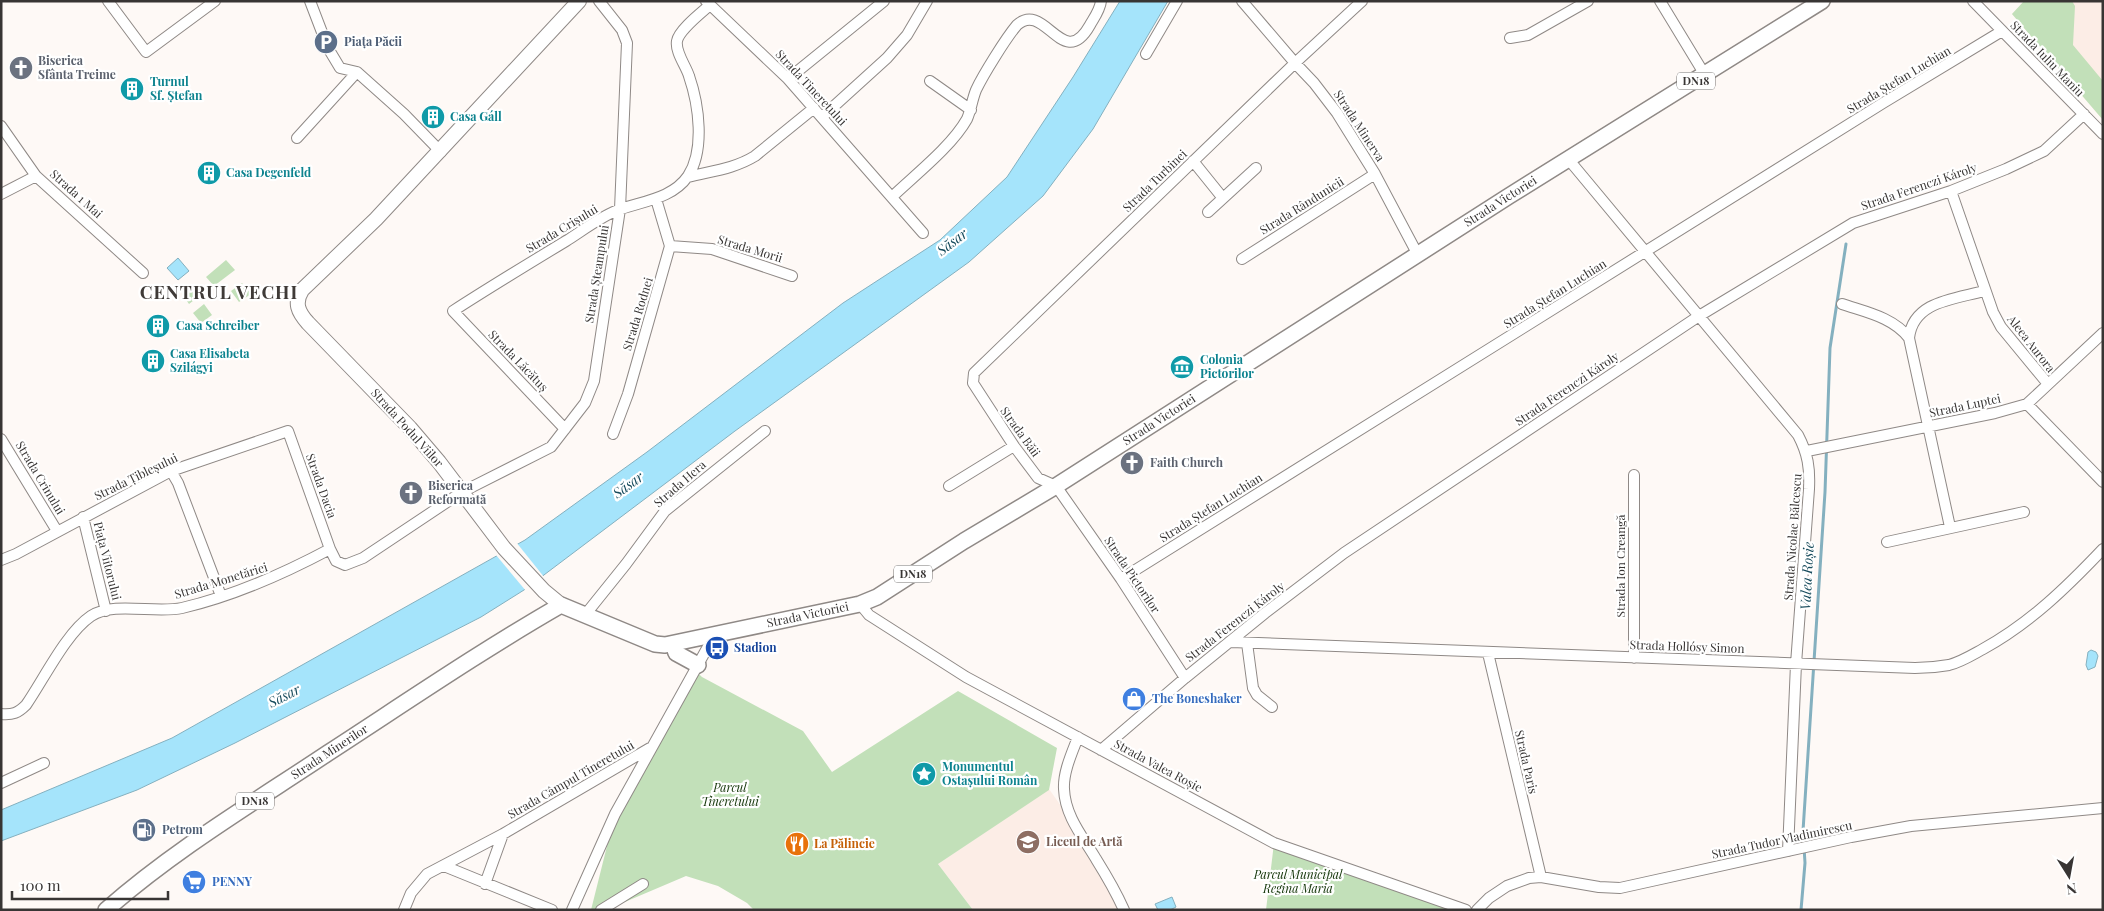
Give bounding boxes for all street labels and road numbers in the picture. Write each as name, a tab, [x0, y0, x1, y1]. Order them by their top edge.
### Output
street label: Strada Iuliu Maniu	[2007, 17, 2088, 100]
street label: Strada Ștefan Luchian	[1844, 42, 1953, 116]
street label: Strada Tineretului	[772, 46, 851, 129]
road number: DN18	[1677, 72, 1715, 90]
street label: Strada Minerva	[1331, 87, 1389, 164]
street label: Strada Turbinei	[1119, 145, 1190, 215]
street label: Strada Ferenczi Károly	[1859, 159, 1979, 213]
street label: Strada 1 Mai	[47, 166, 107, 221]
street label: Strada Victoriei	[1460, 171, 1540, 230]
street label: Strada Rândunicii	[1256, 173, 1347, 237]
street label: Strada Crișului	[523, 200, 601, 256]
street label: Strada Șteampului	[580, 223, 612, 324]
street label: Strada Morii	[716, 231, 785, 266]
street label: Strada Ștefan Luchian	[1500, 255, 1609, 331]
street label: Strada Rodnei	[618, 275, 656, 352]
street label: Aleea Aurora	[2004, 311, 2059, 375]
street label: Strada Lăcătuș	[485, 326, 552, 394]
street label: Strada Ferenczi Károly	[1512, 348, 1621, 429]
street label: Strada Podul Viilor	[368, 385, 448, 471]
street label: Strada Victoriei	[1119, 390, 1199, 448]
street label: Strada Luptei	[1928, 390, 2002, 420]
street label: Strada Băii	[997, 403, 1045, 460]
street label: Strada Crinului	[13, 438, 69, 518]
street label: Strada Țibleșului	[91, 449, 180, 503]
street label: Strada Dacia	[303, 451, 341, 520]
street label: Strada Hera	[650, 456, 709, 510]
street label: Strada Ștefan Luchian	[1156, 469, 1265, 545]
street label: Strada Nicolae Bălcescu	[1780, 473, 1804, 601]
street label: Strada Ion Creangă	[1612, 514, 1628, 618]
street label: Piața Viitorului	[90, 520, 126, 602]
street label: Strada Pictorilor	[1101, 533, 1165, 616]
street label: Strada Monetăriei	[172, 558, 270, 602]
road number: DN18	[894, 566, 932, 582]
street label: Strada Ferenczi Károly	[1182, 577, 1287, 665]
street label: Strada Victoriei	[765, 597, 851, 630]
street label: Strada Hollósy Simon	[1629, 636, 1745, 656]
street label: Strada Minerilor	[287, 720, 371, 782]
street label: Strada Paris	[1512, 728, 1542, 795]
street label: Strada Valea Roșie	[1112, 735, 1205, 795]
street label: Strada Câmpul Tineretului	[504, 736, 637, 822]
road number: DN18	[236, 792, 274, 809]
street label: Strada Tudor Vladimirescu	[1710, 816, 1854, 862]

